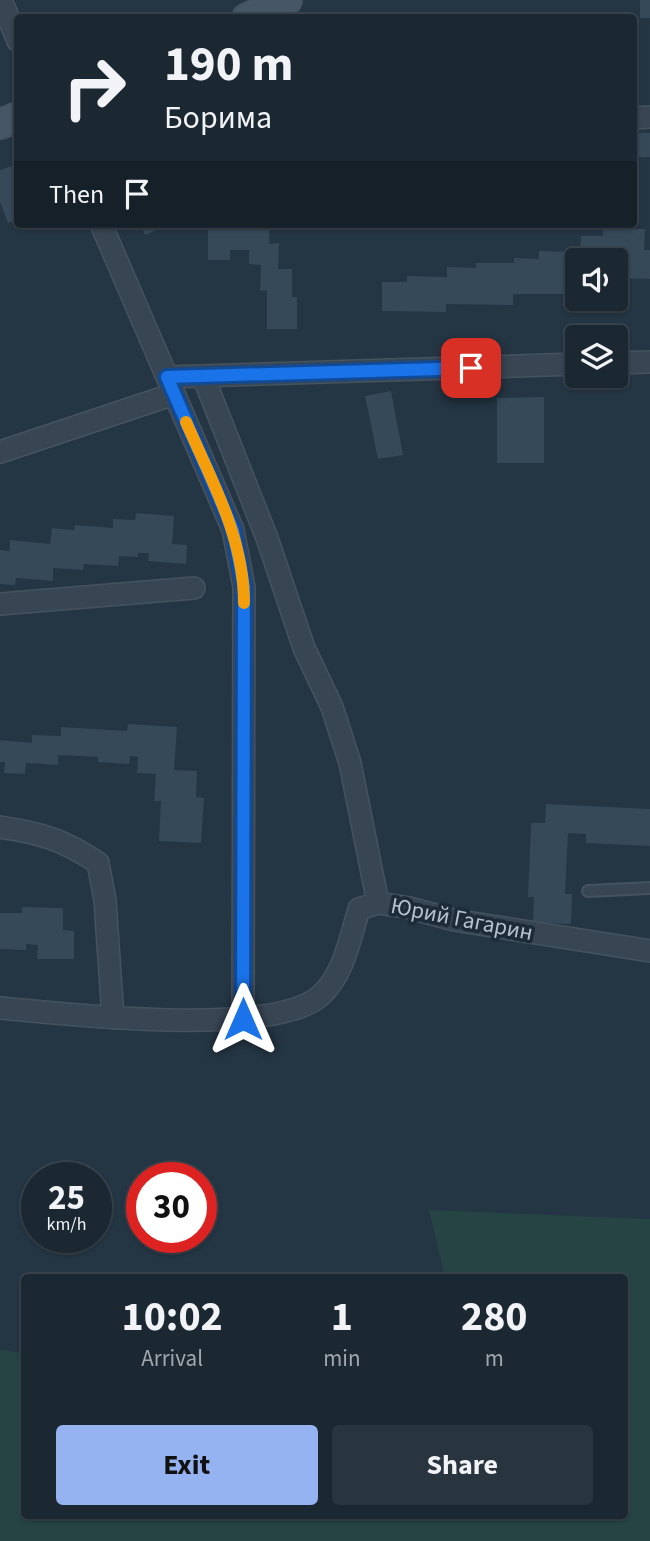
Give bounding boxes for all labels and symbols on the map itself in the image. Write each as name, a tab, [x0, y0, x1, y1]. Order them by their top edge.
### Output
pin	[441, 338, 501, 398]
street label: Юрий Гагарин	[388, 889, 536, 949]
position arrow	[206, 982, 280, 1056]
speed limit sign: 30	[126, 1162, 217, 1253]

